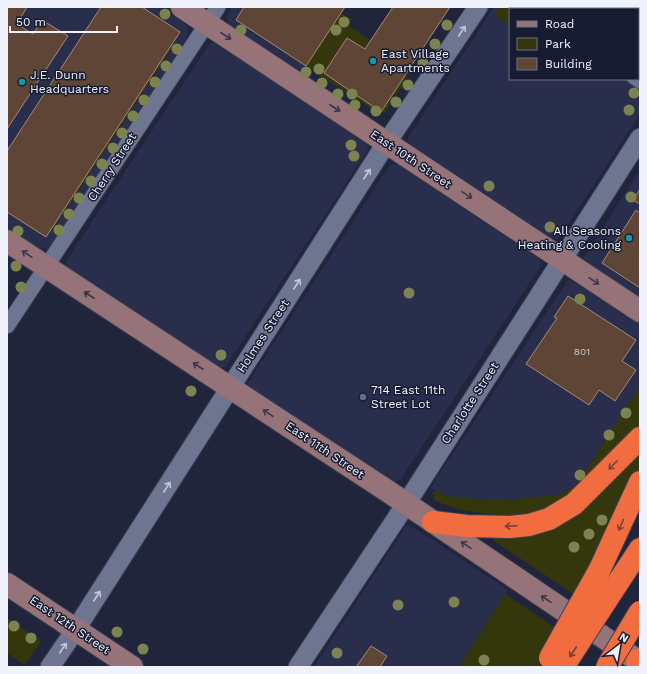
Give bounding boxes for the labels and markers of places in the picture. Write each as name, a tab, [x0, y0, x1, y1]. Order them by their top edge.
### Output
place label: East Village Apartments	[381, 47, 450, 75]
marker: East Village Apartments	[368, 56, 378, 66]
place label: J.E. Dunn Headquarters	[30, 68, 109, 96]
marker: J.E. Dunn Headquarters	[17, 77, 27, 87]
place label: All Seasons Heating & Cooling	[518, 224, 622, 252]
marker: All Seasons Heating & Cooling	[624, 233, 634, 243]
place label: 714 East 11th Street Lot	[371, 383, 445, 411]
marker: 714 East 11th Street Lot	[358, 392, 368, 402]

